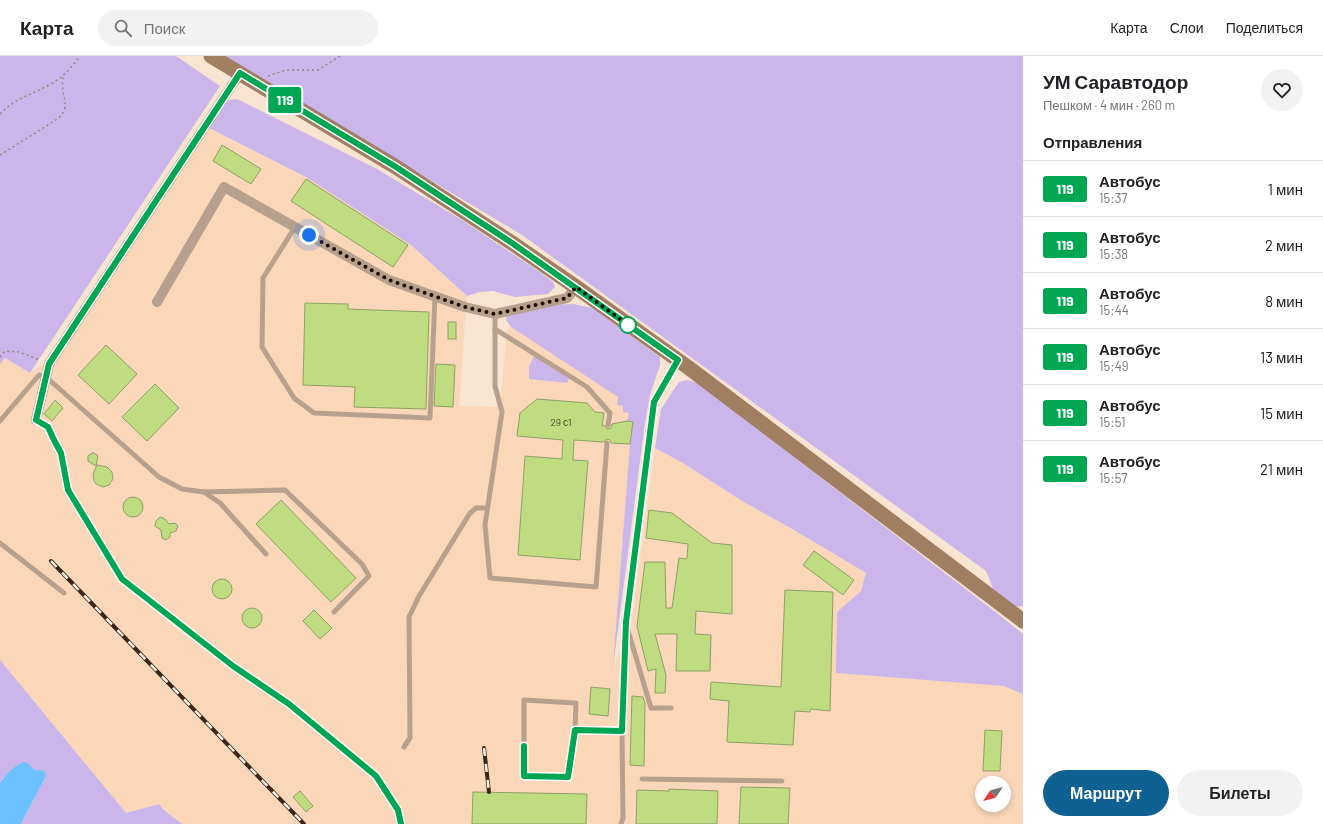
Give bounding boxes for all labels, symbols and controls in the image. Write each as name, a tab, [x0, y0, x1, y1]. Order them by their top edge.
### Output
search box	[98, 10, 378, 46]
text: Карта	[20, 16, 74, 39]
icon: search	[112, 17, 134, 39]
text: Поиск	[144, 19, 185, 37]
text: Карта	[1110, 19, 1148, 36]
text: Слои	[1170, 19, 1204, 36]
text: Поделиться	[1226, 19, 1303, 36]
button: heart	[1261, 69, 1303, 111]
text: УМ Саравтодор	[1043, 70, 1188, 93]
line badge: 119	[262, 87, 308, 113]
text: 119	[276, 91, 294, 108]
text: Пешком · 4 мин · 260 m	[1043, 97, 1175, 113]
text: Отправления	[1043, 133, 1142, 151]
text: Автобус	[1099, 172, 1161, 190]
text: 119	[1056, 180, 1074, 197]
text: 1 мин	[1268, 180, 1303, 198]
text: 15:37	[1099, 190, 1127, 206]
your location	[299, 225, 319, 245]
text: Автобус	[1099, 228, 1161, 246]
text: 119	[1056, 236, 1074, 253]
text: 2 мин	[1265, 236, 1303, 254]
text: 15:38	[1099, 246, 1128, 262]
text: Автобус	[1099, 284, 1161, 302]
text: 119	[1056, 292, 1074, 309]
text: 8 мин	[1265, 292, 1303, 310]
text: 15:44	[1099, 302, 1129, 318]
unlabelled marker	[619, 316, 637, 334]
text: Автобус	[1099, 340, 1161, 358]
text: 119	[1056, 348, 1074, 365]
text: 13 мин	[1260, 348, 1303, 366]
text: 15:49	[1099, 358, 1129, 374]
text: Автобус	[1099, 396, 1161, 414]
text: 119	[1056, 404, 1074, 421]
text: 15 мин	[1260, 404, 1303, 422]
text: 15:51	[1099, 414, 1126, 430]
house number: 29 с1	[550, 416, 572, 428]
text: Автобус	[1099, 452, 1161, 470]
text: 119	[1056, 460, 1074, 477]
text: 21 мин	[1260, 460, 1303, 478]
text: 15:57	[1099, 470, 1127, 486]
button: Маршрут	[1043, 770, 1169, 816]
button: Билеты	[1177, 770, 1303, 816]
north arrow	[975, 776, 1011, 812]
map controls	[975, 776, 1011, 812]

